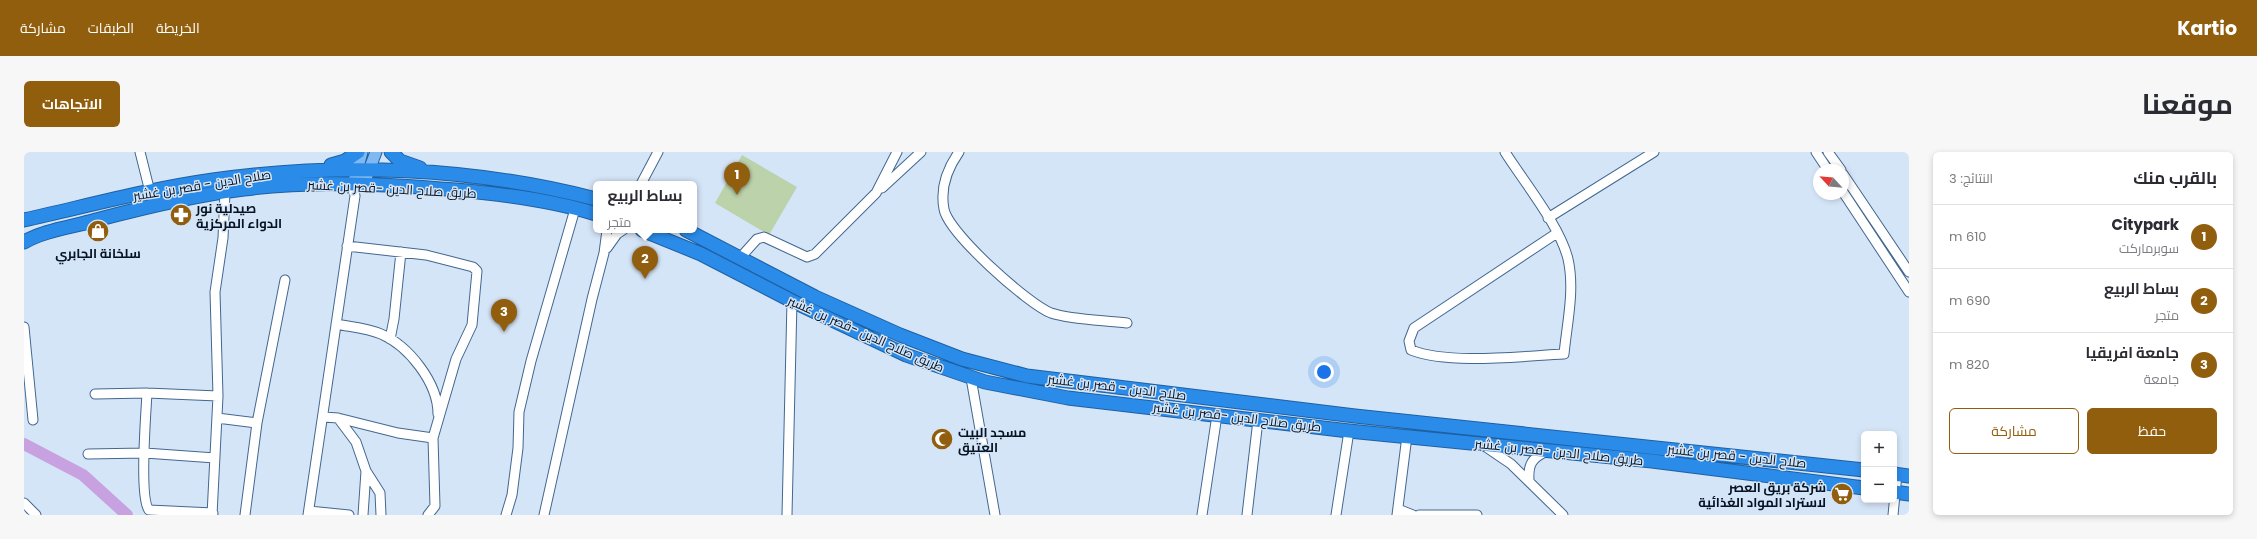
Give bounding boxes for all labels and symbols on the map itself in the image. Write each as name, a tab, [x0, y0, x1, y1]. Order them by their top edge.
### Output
pin: 1	[724, 162, 750, 195]
north arrow	[1813, 164, 1849, 200]
street label: صلاح الدين - قصر بن غشير	[131, 165, 272, 205]
street label: طريق صلاح الدين -قصر بن غشير	[306, 175, 477, 203]
place label: صيدلية نور الدواء المركزية	[195, 199, 282, 233]
pharmacy icon: صيدلية نور الدواء المركزية	[168, 202, 194, 228]
shop icon: سلخانة الجابري	[85, 218, 111, 244]
place label: سلخانة الجابري	[55, 244, 141, 265]
pin: 2	[632, 246, 658, 279]
street label: طريق صلاح الدين -قصر بن غشير	[784, 290, 947, 377]
pin: 3	[491, 299, 517, 332]
your location	[1314, 362, 1334, 382]
street label: صلاح الدين - قصر بن غشير	[1046, 369, 1187, 405]
street label: طريق صلاح الدين -قصر بن غشير	[1151, 397, 1322, 437]
place label: مسجد البيت العتيق	[958, 423, 1026, 457]
mosque icon: مسجد البيت العتيق	[929, 426, 955, 452]
street label: طريق صلاح الدين -قصر بن غشير	[1473, 434, 1644, 470]
street label: صلاح الدين - قصر بن غشير	[1666, 439, 1807, 473]
place label: شركة بريق العصر لاستراد المواد الغذائية	[1698, 478, 1826, 512]
supermarket icon: شركة بريق العصر لاستراد المواد الغذائية	[1829, 481, 1855, 507]

